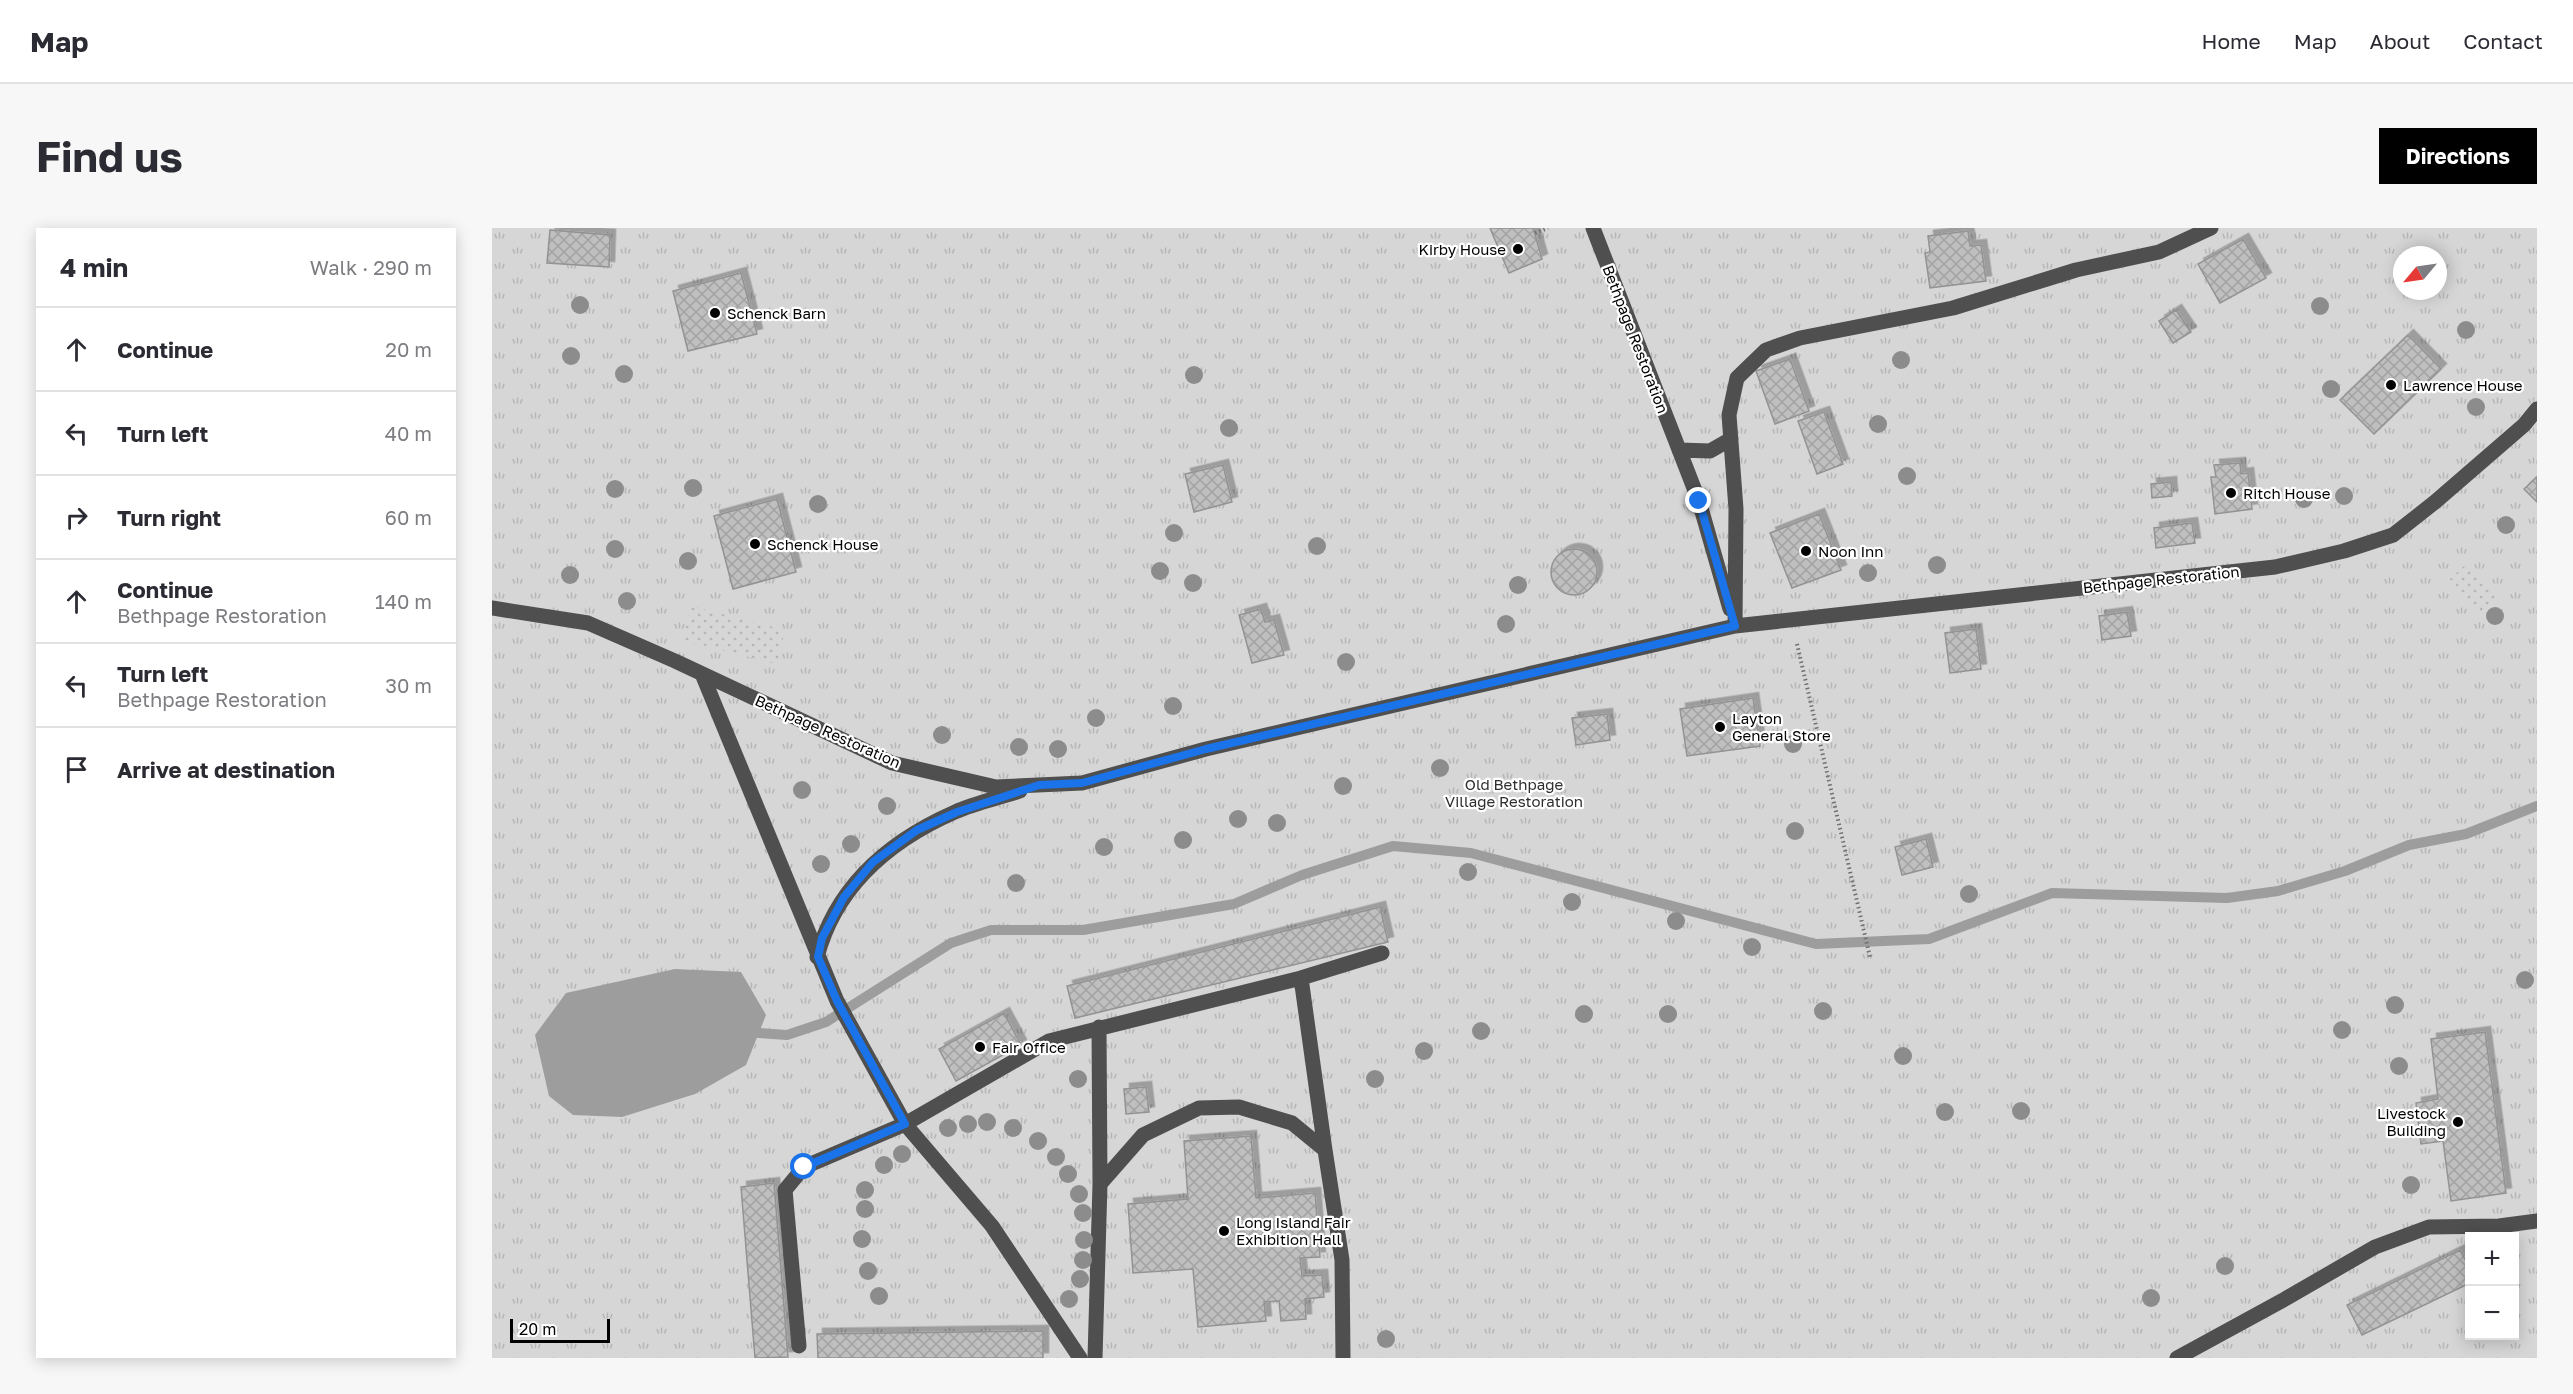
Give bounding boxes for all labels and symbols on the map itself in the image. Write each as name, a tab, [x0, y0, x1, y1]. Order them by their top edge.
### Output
place label: Kirby House	[1419, 240, 1506, 258]
marker: Kirby House	[1511, 242, 1525, 256]
north arrow	[2393, 246, 2447, 300]
street label: Bethpage Restoration	[1599, 262, 1673, 416]
place label: Schenck Barn	[727, 304, 826, 322]
marker: Schenck Barn	[708, 306, 722, 320]
place label: Lawrence House	[2403, 376, 2523, 394]
marker: Lawrence House	[2384, 378, 2398, 392]
place label: Ritch House	[2243, 484, 2331, 502]
marker: Ritch House	[2224, 486, 2238, 500]
route end	[1685, 487, 1711, 513]
place label: Schenck House	[767, 535, 879, 553]
marker: Schenck House	[748, 537, 762, 551]
place label: Noon Inn	[1818, 542, 1884, 560]
marker: Noon Inn	[1799, 544, 1813, 558]
street label: Bethpage Restoration	[2082, 562, 2240, 596]
street label: Bethpage Restoration	[752, 691, 904, 771]
place label: Layton General Store	[1732, 709, 1831, 744]
marker: Layton General Store	[1713, 720, 1727, 734]
park label: Old Bethpage Village Restoration	[1445, 775, 1583, 810]
place label: Fair Office	[992, 1038, 1066, 1056]
marker: Fair Office	[973, 1040, 987, 1054]
place label: Livestock Building	[2377, 1104, 2447, 1139]
marker: Livestock Building	[2451, 1115, 2465, 1129]
route start	[790, 1153, 816, 1179]
place label: Long Island Fair Exhibition Hall	[1236, 1213, 1351, 1248]
marker: Long Island Fair Exhibition Hall	[1217, 1224, 1231, 1238]
scale bar	[510, 1316, 610, 1344]

